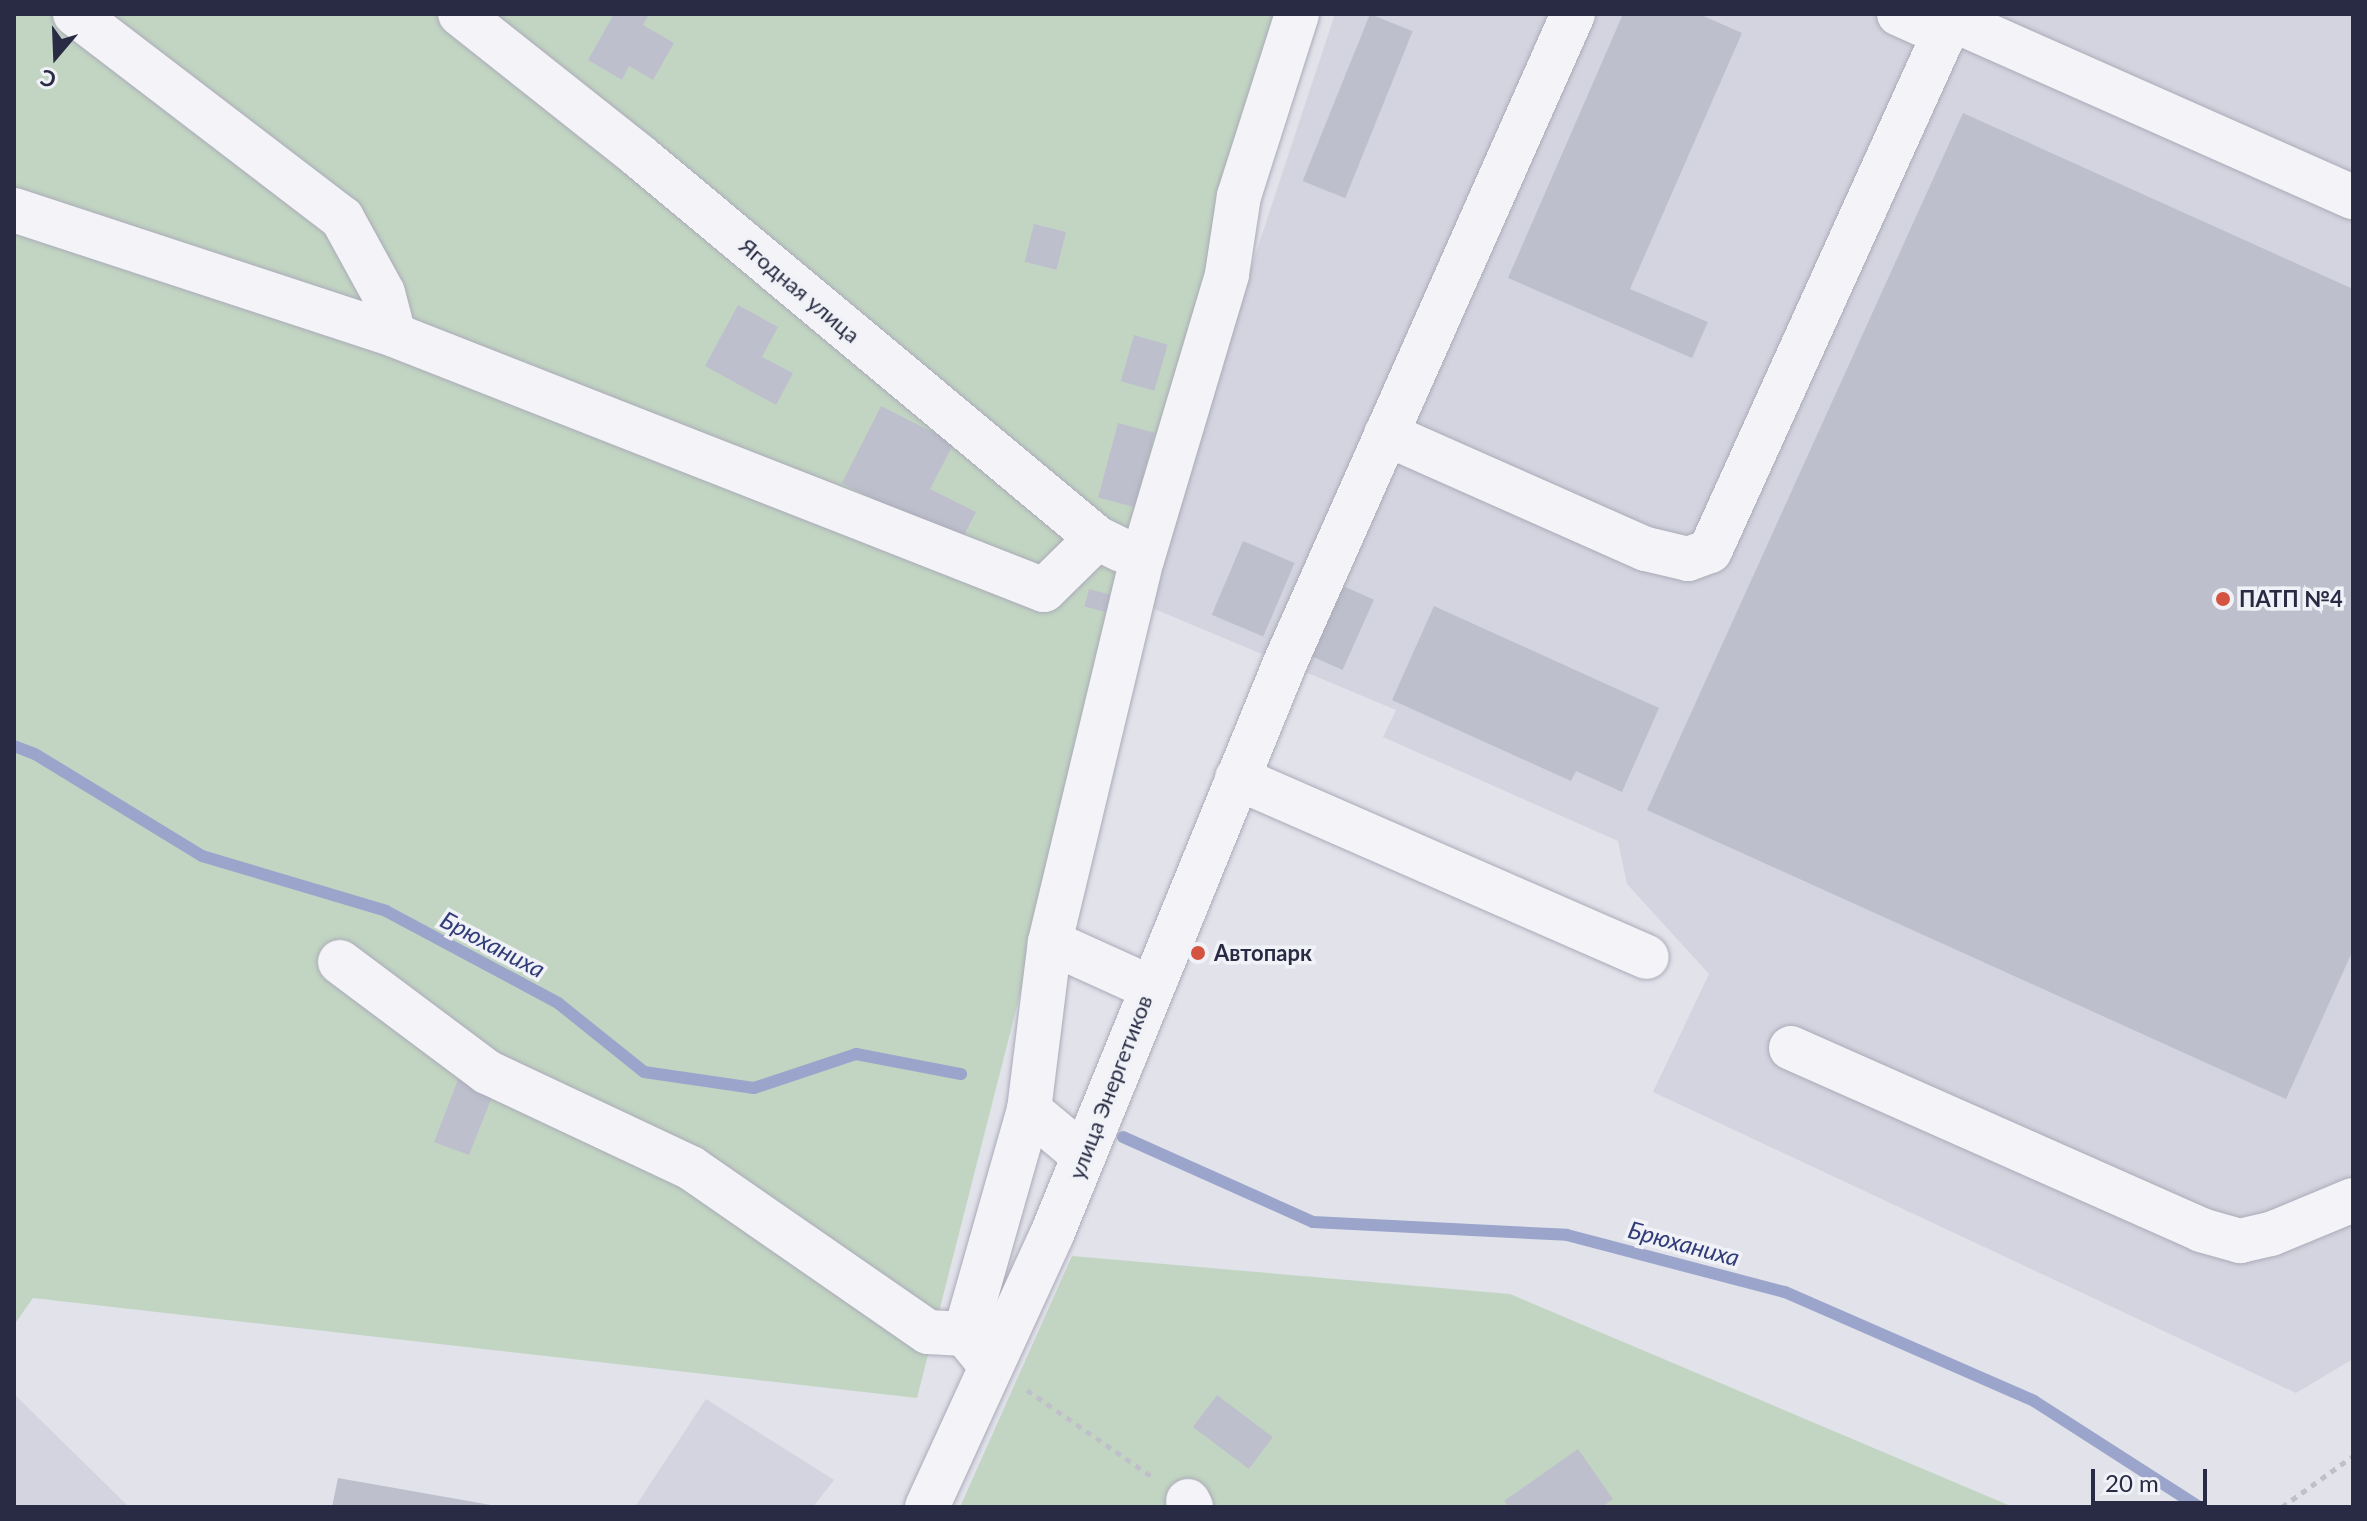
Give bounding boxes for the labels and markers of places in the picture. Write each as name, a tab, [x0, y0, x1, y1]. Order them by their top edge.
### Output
place label: ПАТП №4	[2239, 586, 2343, 612]
marker: ПАТП №4	[2214, 590, 2232, 608]
place label: Автопарк	[1214, 940, 1312, 966]
marker: Автопарк	[1189, 944, 1207, 962]

